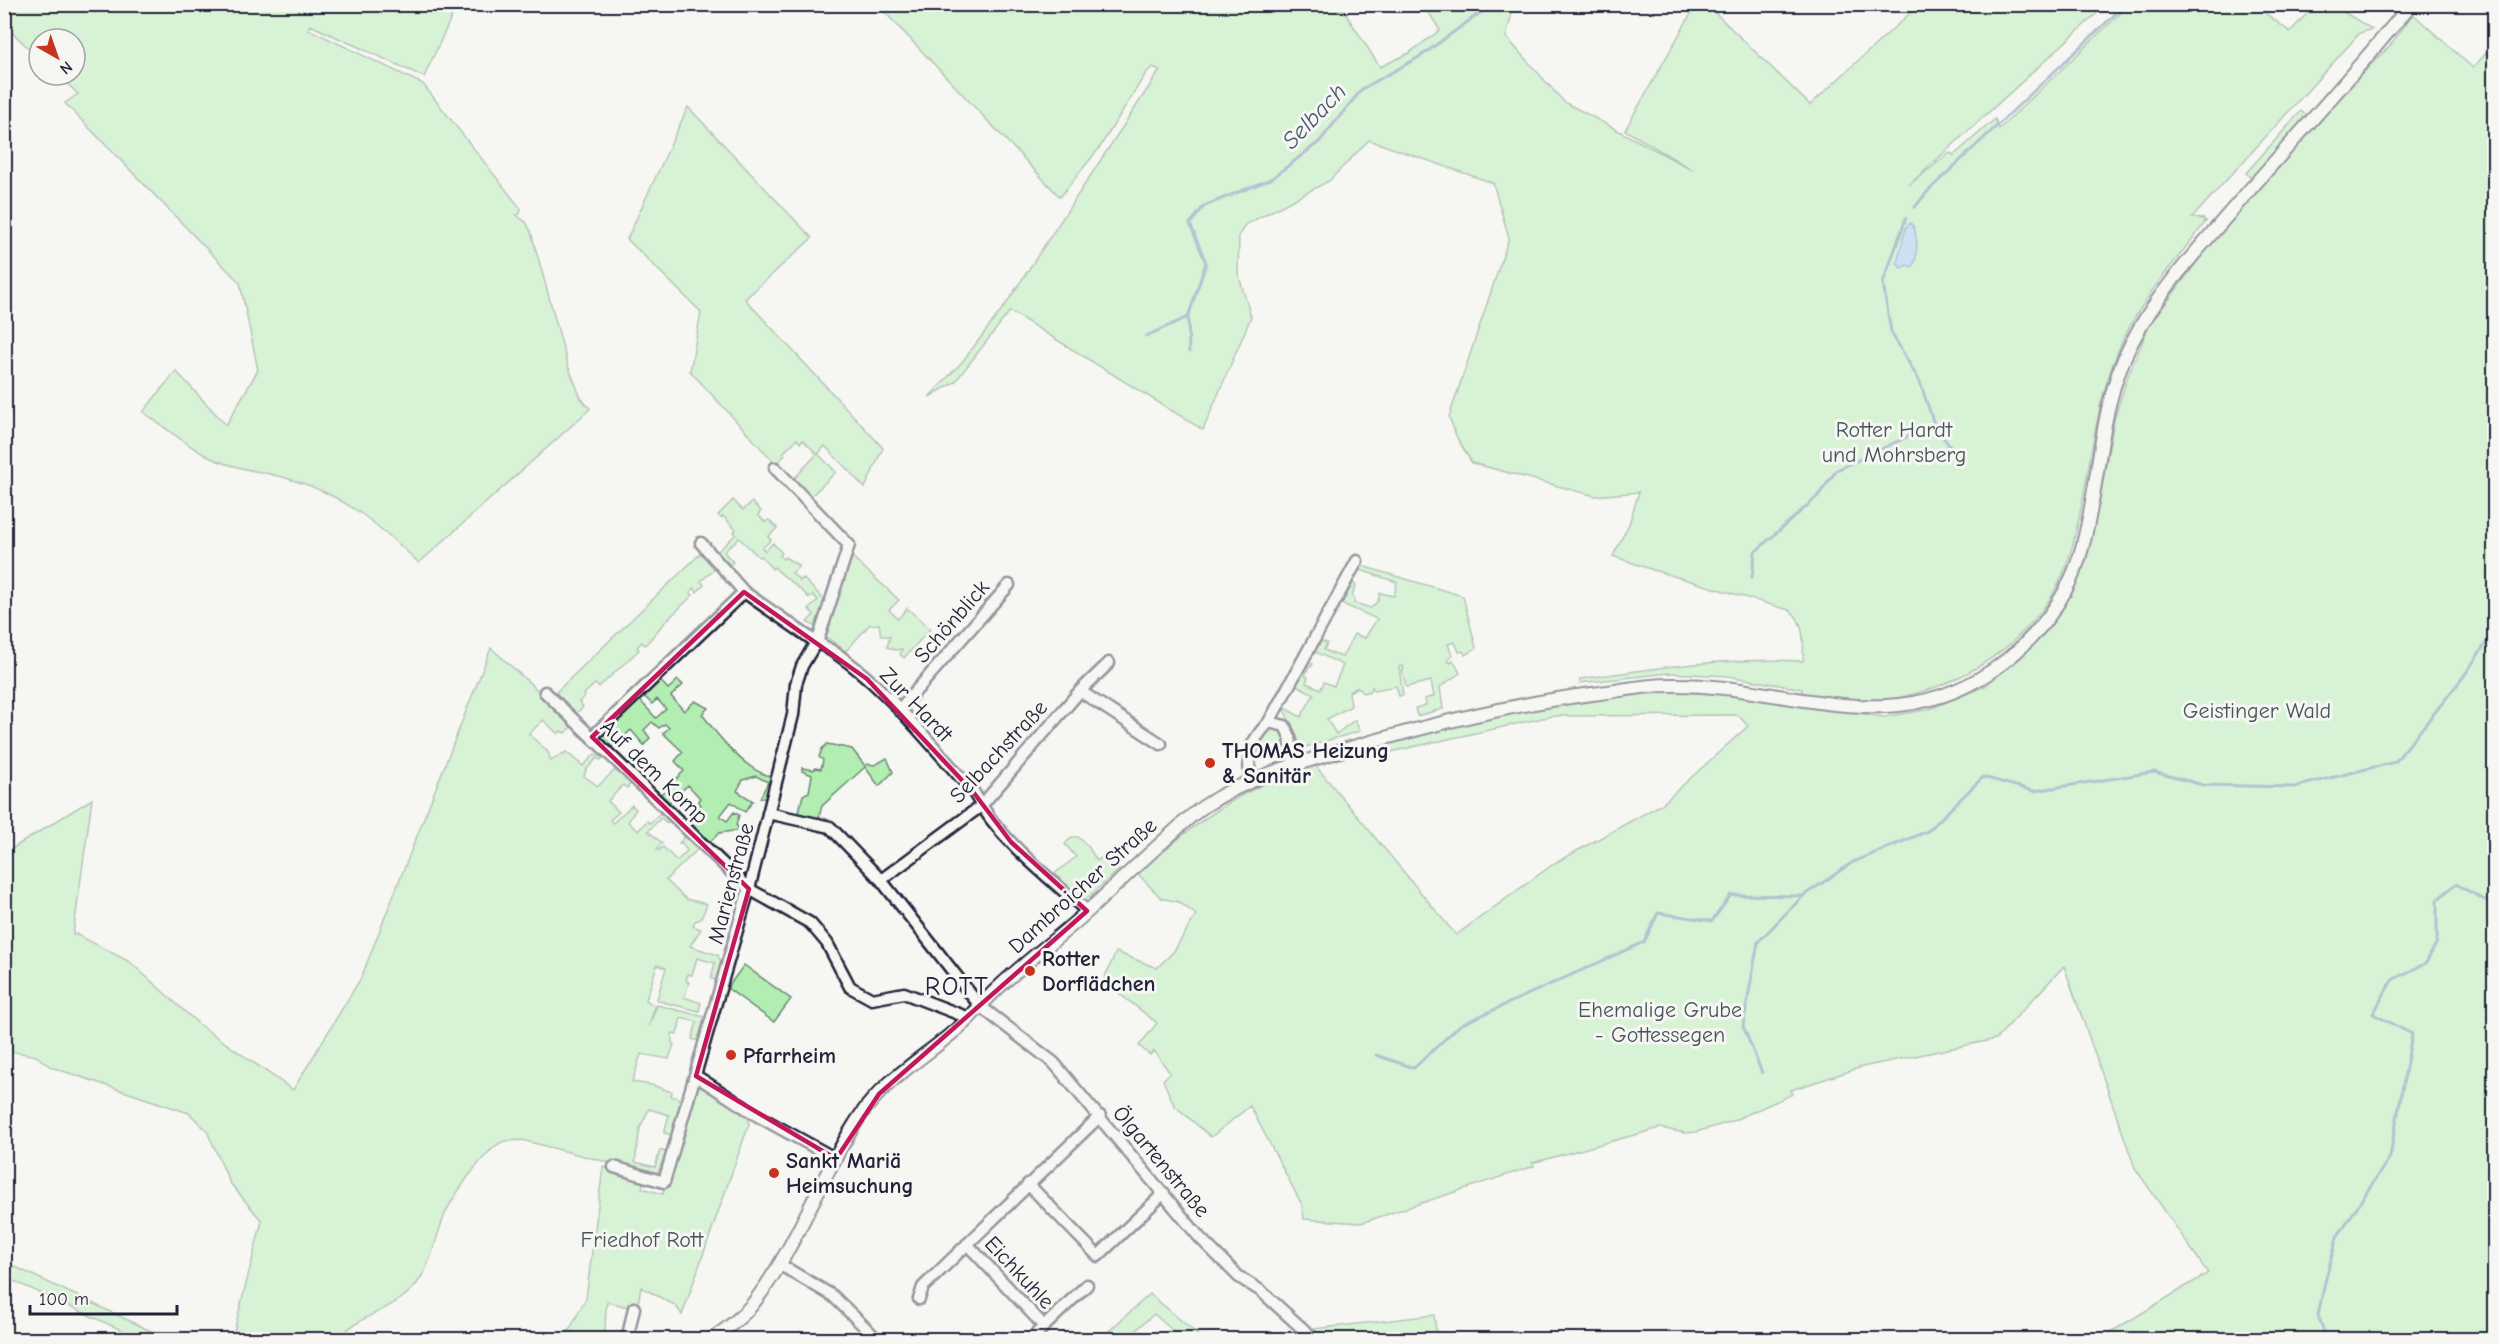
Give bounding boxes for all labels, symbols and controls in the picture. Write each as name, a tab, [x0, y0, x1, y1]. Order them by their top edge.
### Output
north arrow	[27, 27, 87, 87]
text: N	[56, 57, 76, 78]
water label: Selbach	[1276, 77, 1352, 155]
park label: Rotter Hardt und Mohrsberg	[1822, 417, 1966, 468]
street label: Schönblick	[909, 575, 995, 668]
street label: Zur Hardt	[874, 662, 959, 748]
street label: Selbachstraße	[944, 695, 1053, 809]
park label: Geistinger Wald	[2183, 698, 2331, 724]
street label: Auf dem Komp	[595, 714, 714, 830]
place label: THOMAS Heizung & Sanitär	[1222, 738, 1389, 789]
marker: THOMAS Heizung & Sanitär	[1203, 756, 1217, 770]
street label: Dambroicher Straße	[1003, 812, 1162, 959]
street label: Marienstraße	[702, 820, 760, 947]
place label: Rotter Dorflädchen	[1042, 946, 1156, 997]
marker: Rotter Dorflädchen	[1023, 964, 1037, 978]
district label: ROTT	[925, 972, 989, 1002]
park label: Ehemalige Grube - Gottessegen	[1578, 997, 1742, 1048]
place label: Pfarrheim	[743, 1043, 836, 1069]
marker: Pfarrheim	[724, 1048, 738, 1062]
street label: Ölgartenstraße	[1107, 1101, 1215, 1223]
place label: Sankt Mariä Heimsuchung	[786, 1148, 913, 1199]
marker: Sankt Mariä Heimsuchung	[767, 1166, 781, 1180]
park label: Friedhof Rott	[581, 1227, 704, 1253]
street label: Eichkuhle	[979, 1231, 1060, 1315]
scale bar	[30, 1278, 177, 1316]
text: 100 m	[39, 1289, 89, 1310]

